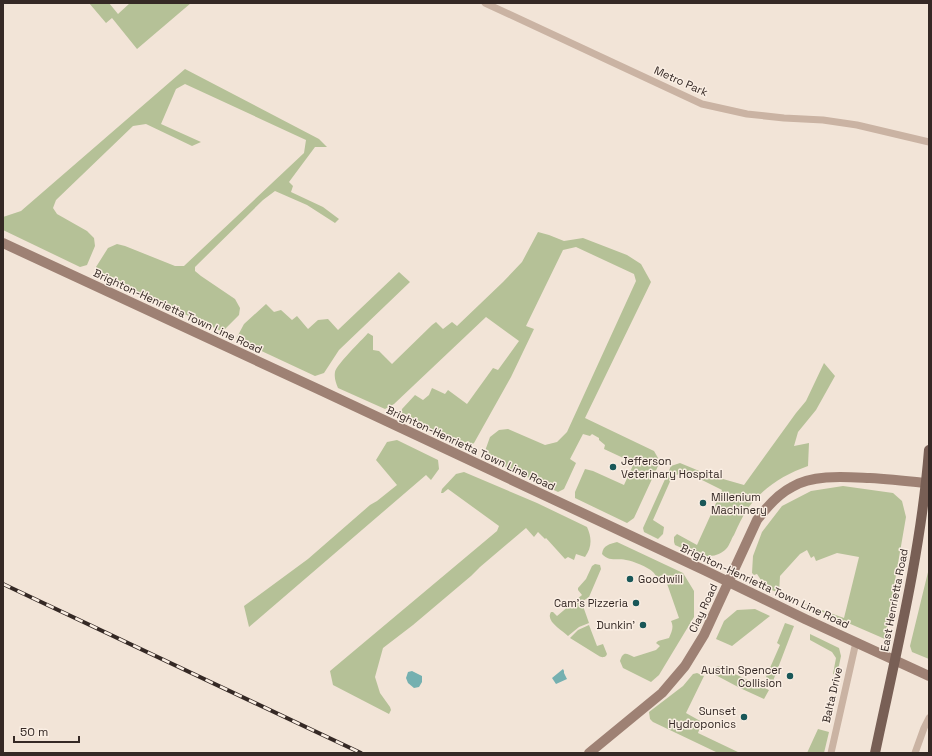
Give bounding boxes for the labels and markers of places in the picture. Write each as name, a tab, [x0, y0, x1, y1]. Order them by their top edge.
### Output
place label: Jefferson Veterinary Hospital	[621, 454, 722, 481]
marker: Jefferson Veterinary Hospital	[608, 462, 618, 472]
place label: Millenium Machinery	[711, 490, 767, 517]
marker: Millenium Machinery	[698, 498, 708, 508]
place label: Goodwill	[638, 572, 683, 586]
marker: Goodwill	[625, 574, 635, 584]
place label: Cam's Pizzeria	[554, 596, 629, 610]
marker: Cam's Pizzeria	[631, 598, 641, 608]
place label: Dunkin'	[596, 618, 635, 632]
marker: Dunkin'	[638, 620, 648, 630]
place label: Austin Spencer Collision	[701, 663, 782, 690]
marker: Austin Spencer Collision	[785, 671, 795, 681]
place label: Sunset Hydroponics	[669, 704, 736, 731]
marker: Sunset Hydroponics	[739, 712, 749, 722]

